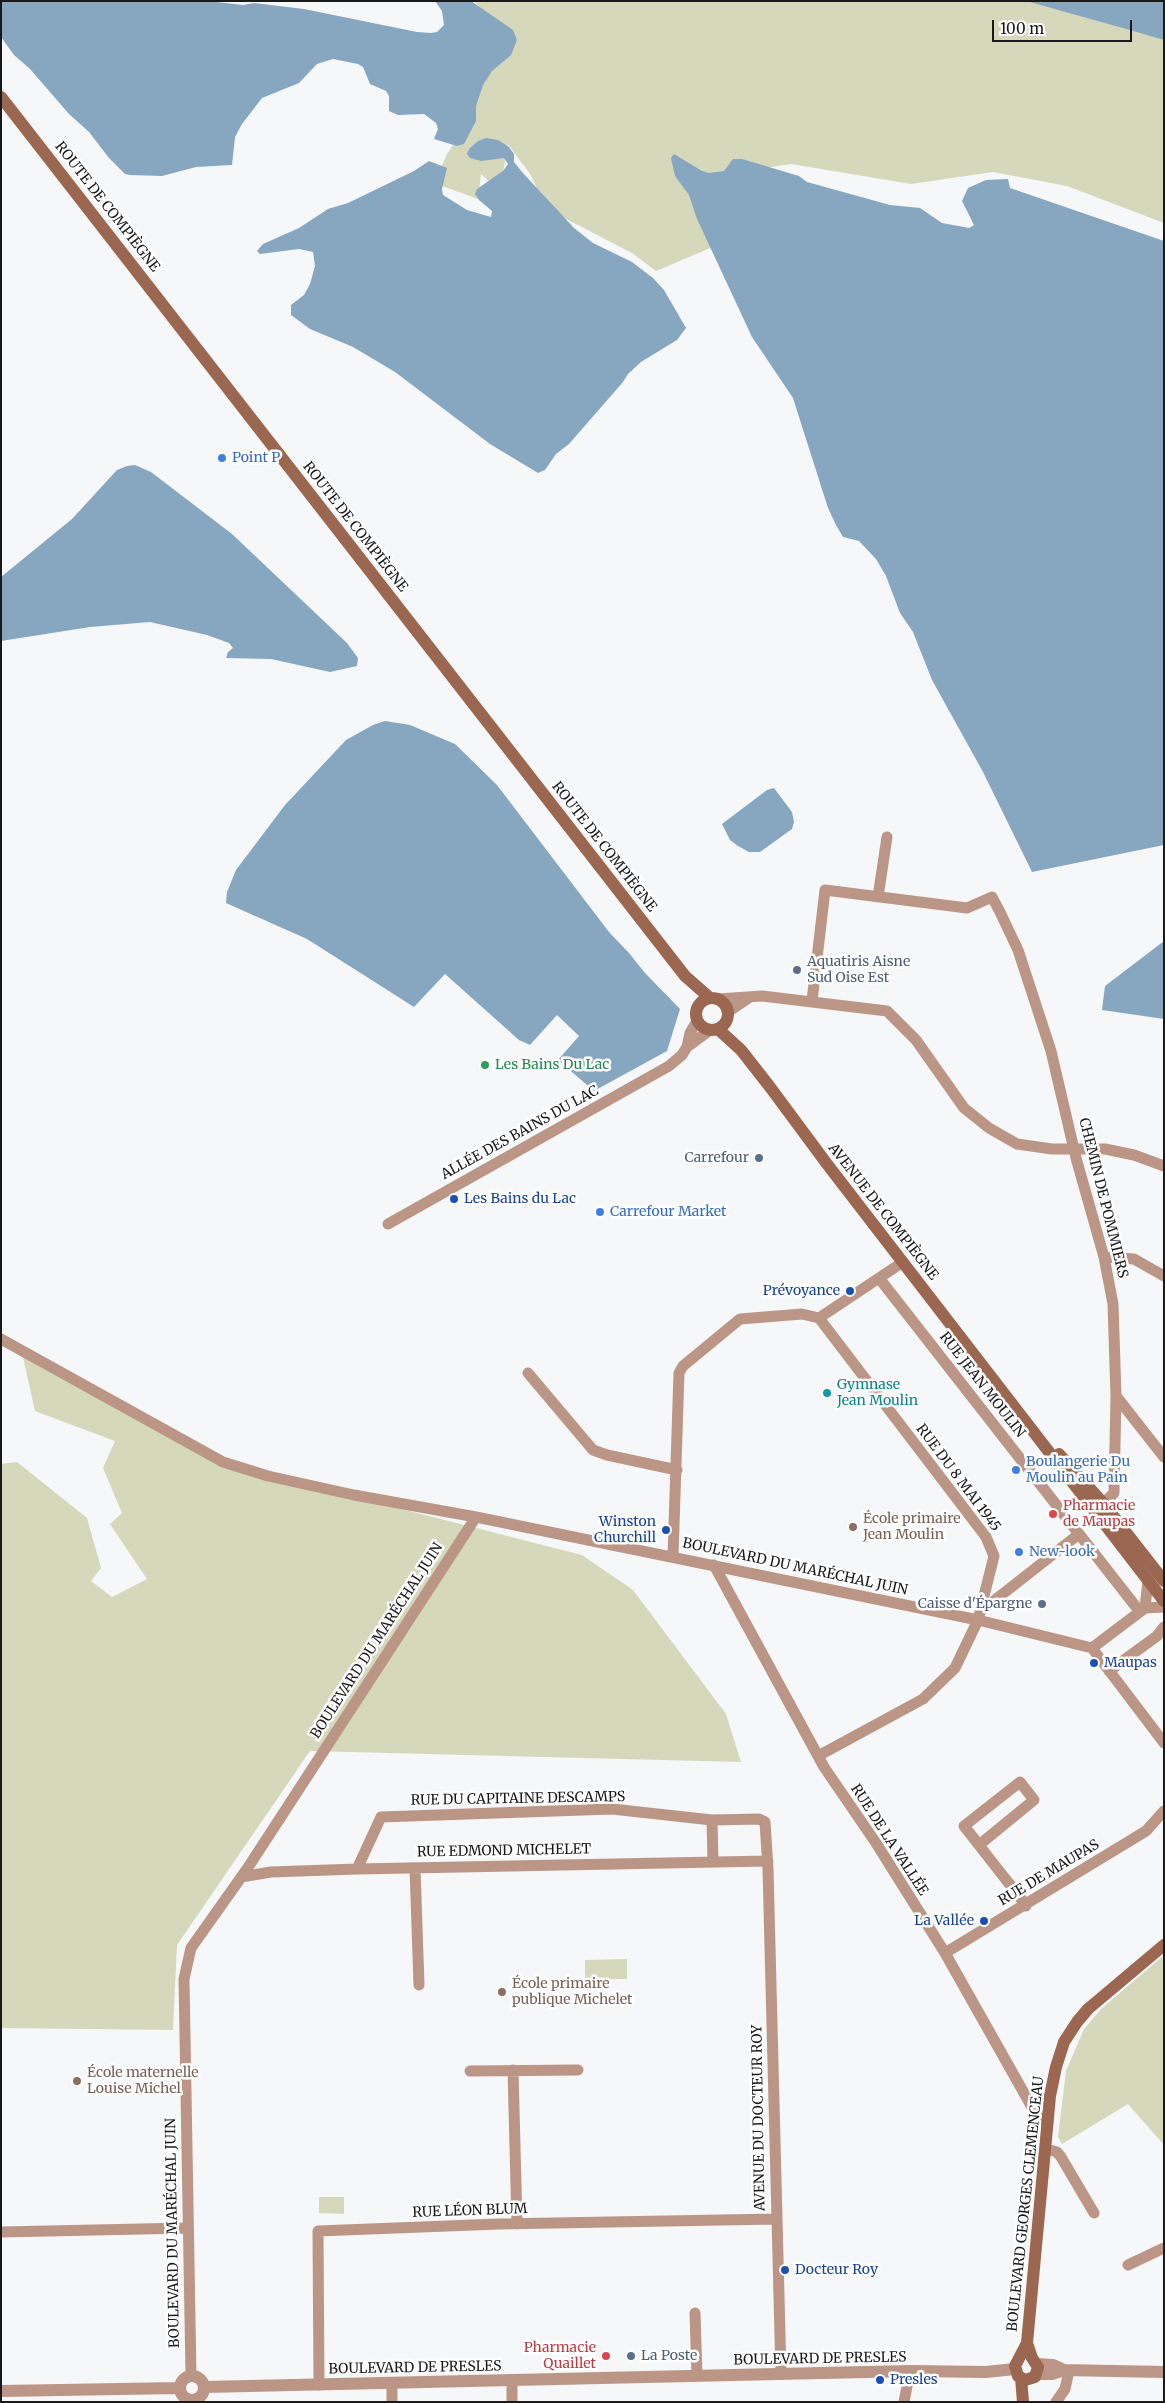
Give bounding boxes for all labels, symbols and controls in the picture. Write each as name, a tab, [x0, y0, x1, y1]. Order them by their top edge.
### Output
scale bar	[995, 10, 1135, 42]
text: 100 m	[1000, 19, 1044, 38]
street label: ROUTE DE COMPIÈGNE	[51, 139, 163, 275]
place label: Point P	[232, 450, 280, 466]
marker: Point P	[216, 452, 228, 464]
street label: ROUTE DE COMPIÈGNE	[299, 459, 411, 595]
street label: ROUTE DE COMPIÈGNE	[548, 779, 660, 915]
place label: Aquatiris Aisne Sud Oise Est	[807, 954, 910, 986]
marker: Aquatiris Aisne Sud Oise Est	[791, 964, 803, 976]
place label: Les Bains Du Lac	[495, 1057, 609, 1073]
marker: Les Bains Du Lac	[479, 1059, 491, 1071]
street label: ALLÉE DES BAINS DU LAC	[438, 1083, 602, 1183]
street label: CHEMIN DE POMMIERS	[1075, 1116, 1131, 1280]
street label: AVENUE DE COMPIÈGNE	[824, 1140, 942, 1284]
place label: Carrefour	[684, 1150, 749, 1166]
marker: Carrefour	[753, 1152, 765, 1164]
place label: Les Bains du Lac	[464, 1191, 576, 1207]
marker: Les Bains du Lac	[448, 1193, 460, 1205]
place label: Carrefour Market	[610, 1204, 727, 1220]
marker: Carrefour Market	[594, 1206, 606, 1218]
place label: Prévoyance	[763, 1283, 840, 1299]
marker: Prévoyance	[844, 1285, 856, 1297]
street label: RUE JEAN MOULIN	[936, 1329, 1028, 1441]
place label: Gymnase Jean Moulin	[837, 1377, 918, 1410]
marker: Gymnase Jean Moulin	[821, 1387, 833, 1399]
street label: RUE DU 8 MAI 1945	[912, 1421, 1004, 1535]
place label: Boulangerie Du Moulin au Pain	[1026, 1454, 1130, 1486]
marker: Boulangerie Du Moulin au Pain	[1010, 1464, 1022, 1476]
place label: Pharmacie de Maupas	[1063, 1498, 1135, 1530]
marker: Pharmacie de Maupas	[1047, 1508, 1059, 1520]
place label: École primaire Jean Moulin	[863, 1511, 961, 1544]
place label: Winston Churchill	[594, 1514, 656, 1546]
marker: École primaire Jean Moulin	[847, 1521, 859, 1533]
marker: Winston Churchill	[660, 1524, 672, 1536]
street label: BOULEVARD DU MARÉCHAL JUIN	[681, 1535, 909, 1599]
street label: BOULEVARD DU MARÉCHAL JUIN	[307, 1540, 447, 1742]
place label: New-look	[1029, 1544, 1095, 1560]
marker: New-look	[1013, 1546, 1025, 1558]
place label: Caisse d'Épargne	[918, 1596, 1032, 1612]
marker: Caisse d'Épargne	[1036, 1598, 1048, 1610]
place label: Maupas	[1104, 1655, 1157, 1671]
marker: Maupas	[1088, 1657, 1100, 1669]
street label: RUE DE LA VALLÉE	[847, 1781, 931, 1899]
street label: RUE DU CAPITAINE DESCAMPS	[411, 1789, 625, 1809]
street label: RUE DE MAUPAS	[996, 1836, 1102, 1910]
street label: RUE EDMOND MICHELET	[417, 1841, 591, 1861]
place label: La Vallée	[914, 1913, 974, 1929]
marker: La Vallée	[978, 1915, 990, 1927]
place label: École primaire publique Michelet	[512, 1976, 633, 2008]
marker: École primaire publique Michelet	[496, 1986, 508, 1998]
street label: AVENUE DU DOCTEUR ROY	[749, 2025, 769, 2211]
place label: École maternelle Louise Michel	[87, 2065, 199, 2098]
marker: École maternelle Louise Michel	[71, 2075, 83, 2087]
street label: BOULEVARD GEORGES CLEMENCEAU	[1004, 2075, 1048, 2333]
street label: BOULEVARD DU MARÉCHAL JUIN	[163, 2118, 183, 2348]
street label: RUE LÉON BLUM	[412, 2201, 528, 2221]
place label: Docteur Roy	[795, 2262, 878, 2278]
marker: Docteur Roy	[779, 2264, 791, 2276]
place label: Pharmacie Quaillet	[524, 2340, 596, 2372]
place label: La Poste	[641, 2348, 697, 2364]
street label: BOULEVARD DE PRESLES	[733, 2349, 907, 2369]
marker: Pharmacie Quaillet	[600, 2350, 612, 2362]
marker: La Poste	[625, 2350, 637, 2362]
street label: BOULEVARD DE PRESLES	[328, 2358, 502, 2378]
place label: Presles	[890, 2372, 938, 2388]
marker: Presles	[874, 2374, 886, 2386]

